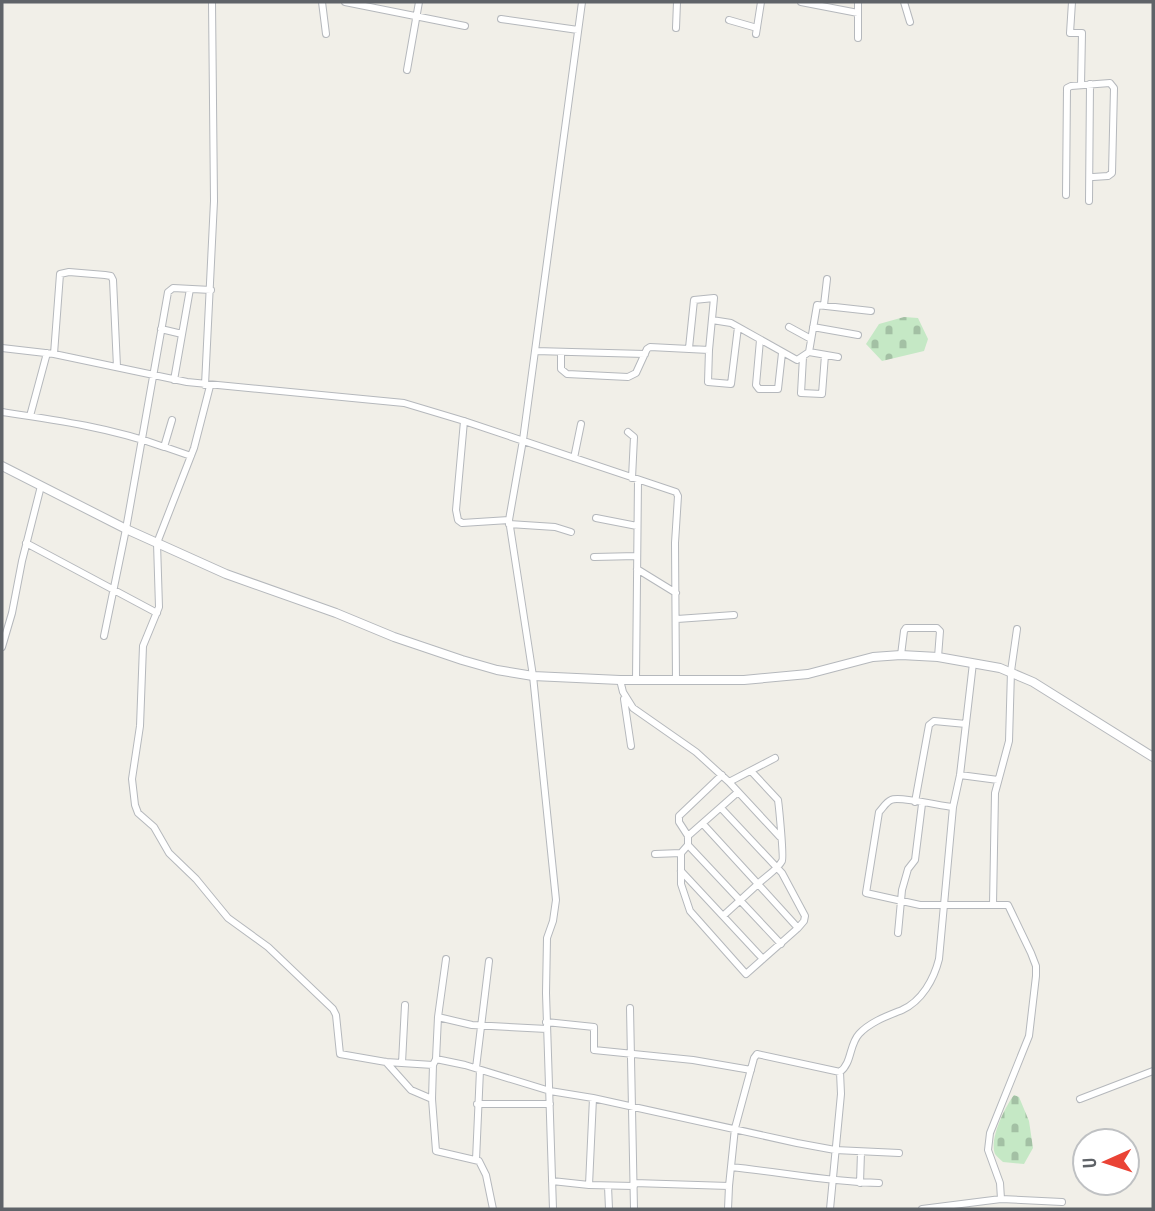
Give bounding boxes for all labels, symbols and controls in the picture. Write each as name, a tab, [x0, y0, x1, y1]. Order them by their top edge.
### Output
north arrow	[1071, 1127, 1141, 1197]
text: U	[1077, 1157, 1101, 1168]

